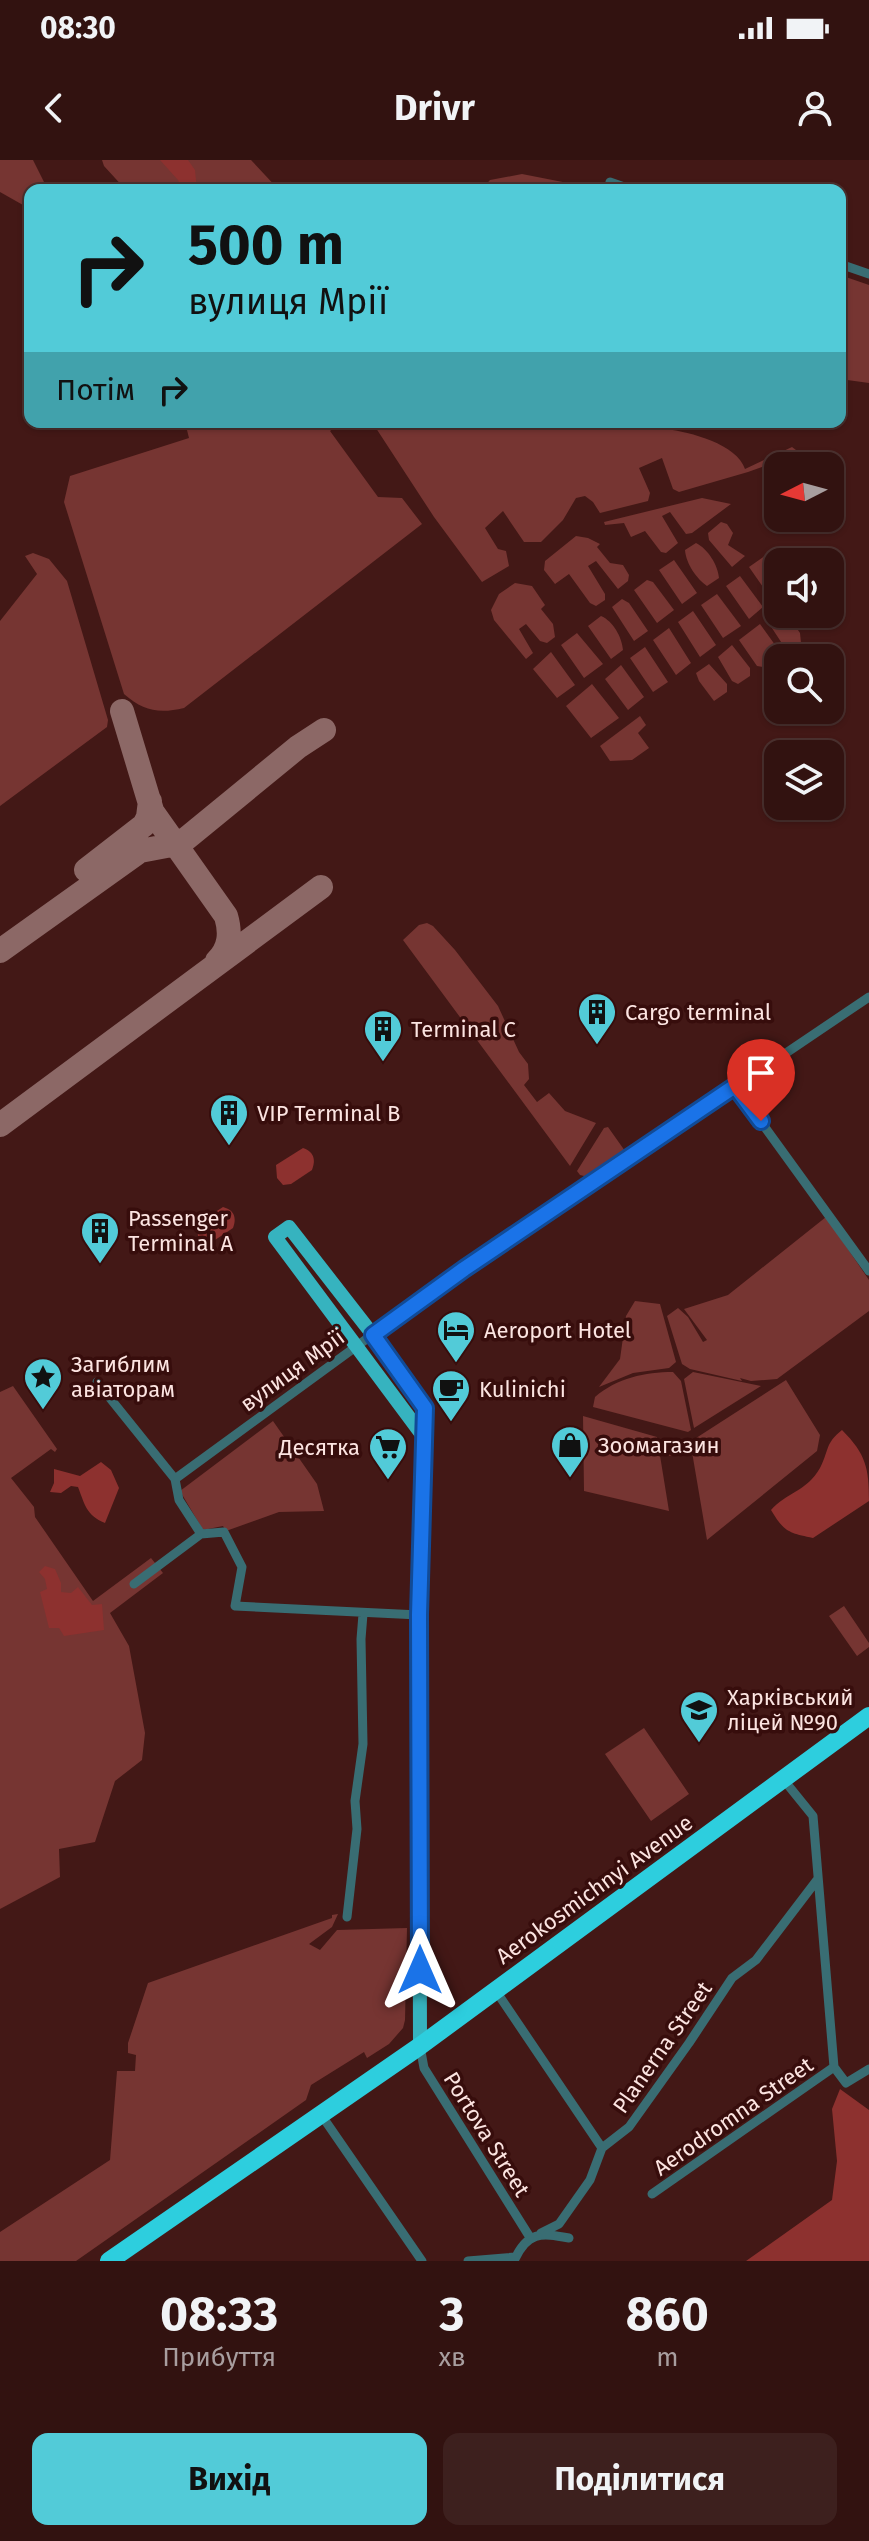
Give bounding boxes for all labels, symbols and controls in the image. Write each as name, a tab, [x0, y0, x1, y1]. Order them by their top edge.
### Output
text: 08:30	[40, 10, 116, 46]
icon: back	[32, 86, 76, 130]
text: Drivr	[394, 86, 475, 130]
icon: person	[793, 86, 837, 130]
text: 500 m	[188, 212, 344, 279]
icon: right	[56, 216, 160, 320]
text: вулиця Мрії	[188, 280, 388, 324]
icon: right	[151, 368, 195, 412]
text: Потім	[56, 372, 135, 408]
north arrow	[764, 452, 844, 532]
map controls	[764, 452, 844, 820]
button: sound	[764, 548, 844, 628]
button: search	[764, 644, 844, 724]
button: layers	[764, 740, 844, 820]
building icon: Cargo terminal	[576, 991, 618, 1046]
place label: Cargo terminal	[625, 999, 771, 1026]
building icon: Terminal C	[362, 1008, 404, 1063]
place label: Terminal C	[411, 1016, 516, 1043]
pin	[727, 1039, 795, 1121]
icon: arrive	[739, 1051, 783, 1095]
building icon: VIP Terminal B	[208, 1092, 250, 1147]
place label: VIP Terminal B	[257, 1100, 400, 1127]
place label: Passenger Terminal A	[128, 1205, 234, 1257]
building icon: Passenger Terminal A	[79, 1210, 121, 1265]
hotel icon: Aeroport Hotel	[435, 1309, 477, 1364]
place label: Aeroport Hotel	[484, 1317, 631, 1344]
street label: вулиця Мрії	[235, 1323, 350, 1417]
place label: Загиблим авіаторам	[71, 1351, 175, 1403]
place icon: Загиблим авіаторам	[22, 1356, 64, 1411]
cafe icon: Kulinichi	[430, 1368, 472, 1423]
place label: Kulinichi	[479, 1376, 566, 1403]
shop icon: Зоомагазин	[549, 1424, 591, 1479]
supermarket icon: Десятка	[367, 1426, 409, 1481]
place label: Зоомагазин	[598, 1432, 720, 1459]
place label: Десятка	[278, 1434, 360, 1461]
place label: Харківський ліцей №90	[727, 1684, 853, 1736]
school or university icon: Харківський ліцей №90	[678, 1689, 720, 1744]
street label: Aerokosmichnyi Avenue	[491, 1809, 698, 1970]
position arrow	[378, 1928, 462, 2012]
street label: Planerna Street	[607, 1976, 718, 2118]
street label: Aerodromna Street	[648, 2051, 818, 2181]
street label: Portova Street	[438, 2067, 536, 2202]
text: 08:33	[160, 2285, 278, 2343]
text: 3	[440, 2285, 465, 2343]
text: 860	[626, 2285, 709, 2343]
text: Прибуття	[162, 2342, 276, 2373]
text: хв	[438, 2342, 466, 2373]
text: m	[656, 2342, 678, 2373]
button: Вихід	[32, 2433, 427, 2525]
button: Поділитися	[443, 2433, 837, 2525]

